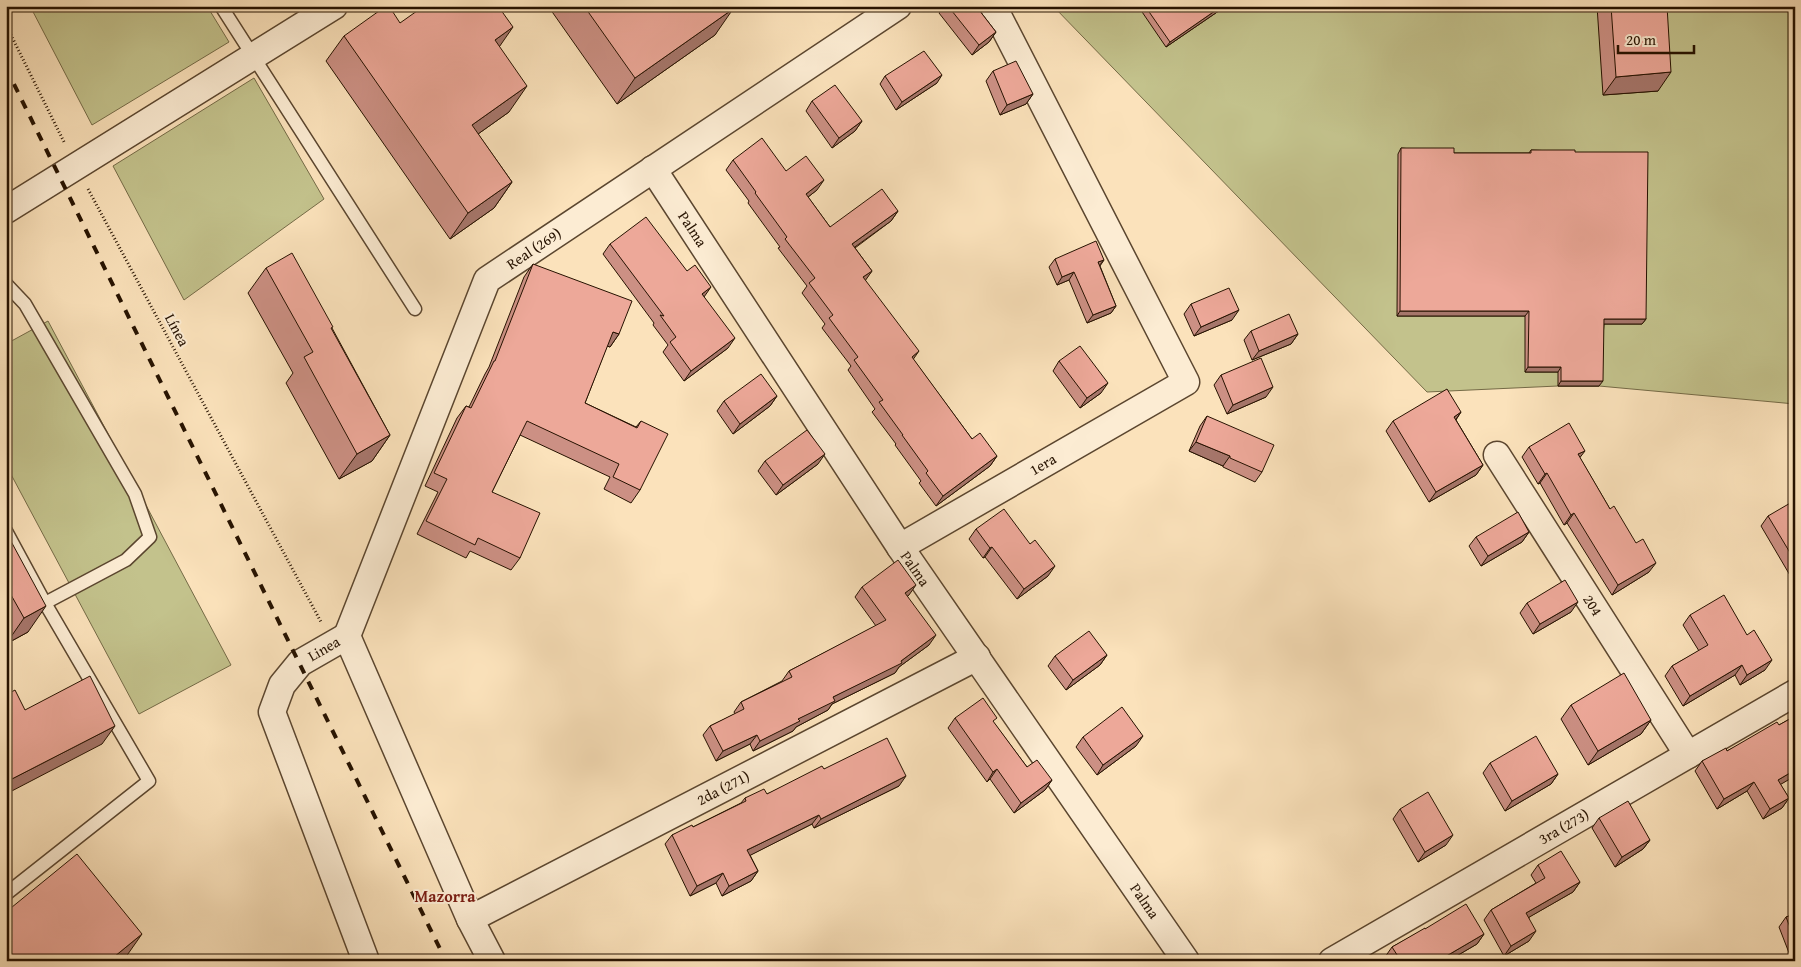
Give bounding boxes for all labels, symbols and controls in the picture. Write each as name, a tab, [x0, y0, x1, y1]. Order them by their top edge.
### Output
scale bar	[1618, 22, 1695, 54]
text: 20 m	[1626, 29, 1657, 50]
street label: Palma	[673, 207, 712, 251]
street label: Real (269)	[502, 222, 565, 274]
street label: Línea	[160, 310, 195, 350]
street label: 1era	[1026, 448, 1060, 480]
street label: Palma	[896, 547, 935, 590]
street label: 204	[1578, 590, 1608, 620]
street label: Linea	[304, 631, 344, 666]
street label: 2da (271)	[693, 765, 753, 810]
street label: 3ra (273)	[1535, 803, 1593, 849]
street label: Palma	[1125, 879, 1165, 923]
district label: Mazorra	[415, 884, 476, 908]

